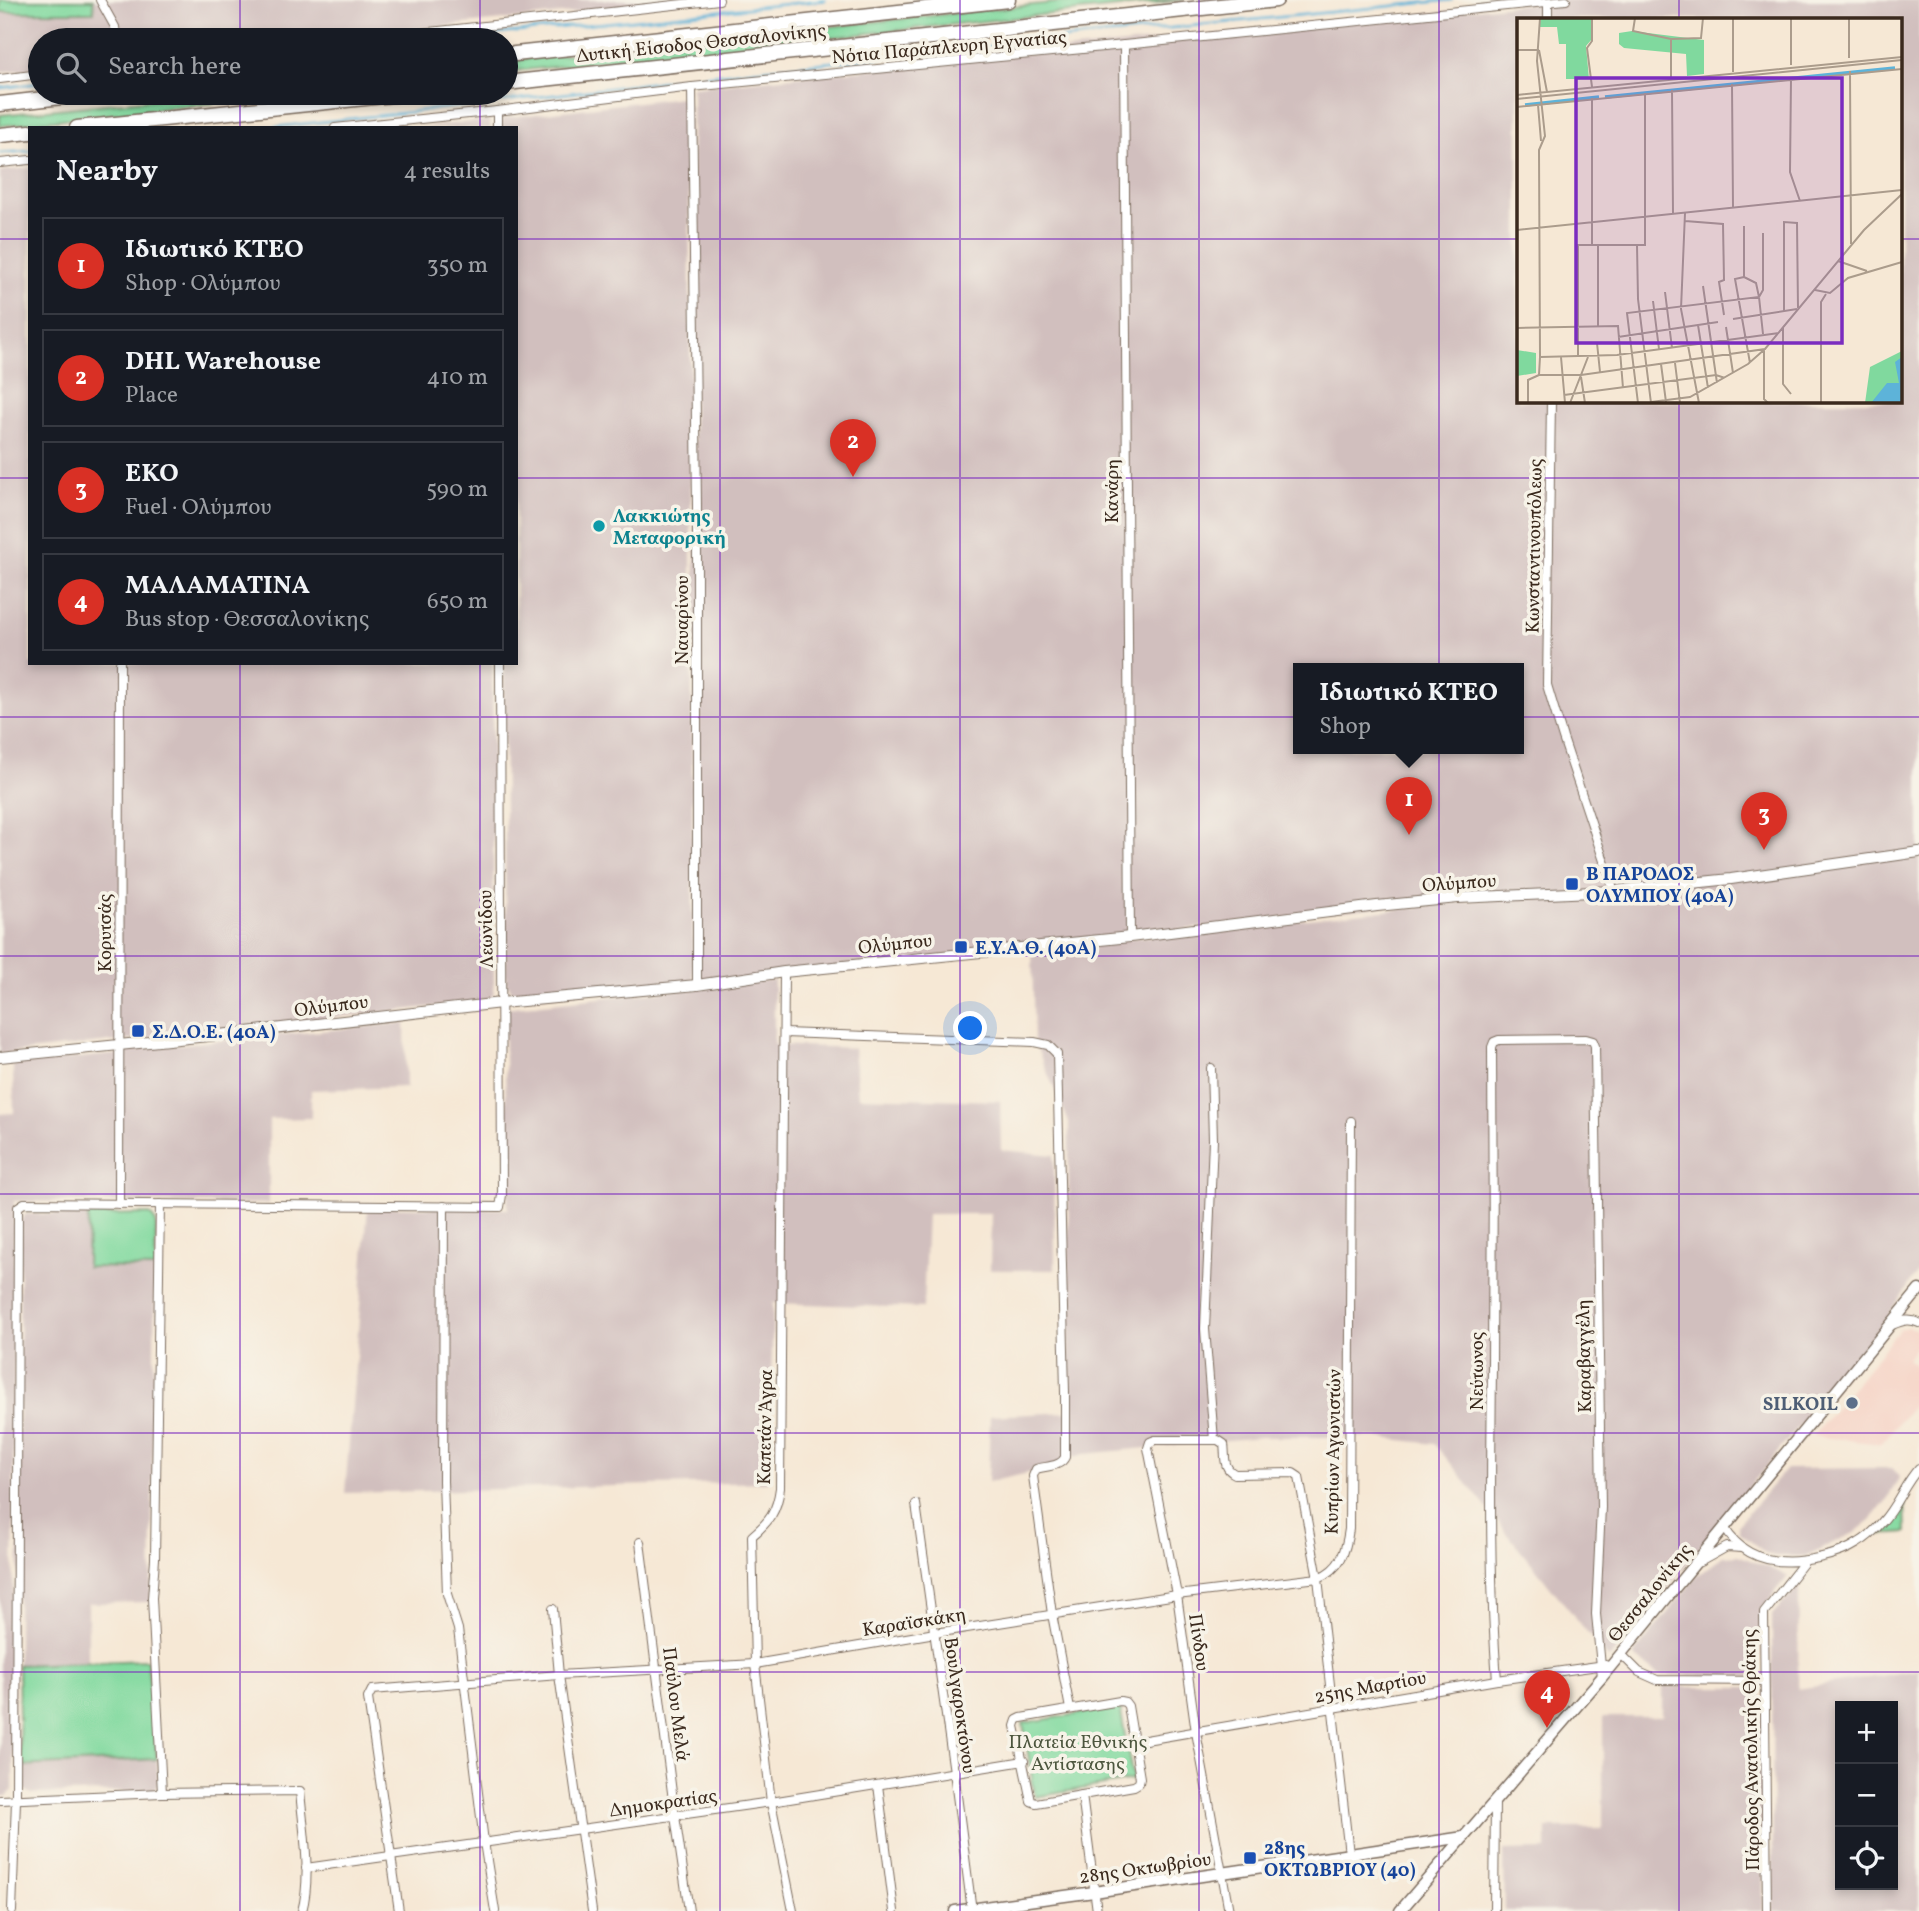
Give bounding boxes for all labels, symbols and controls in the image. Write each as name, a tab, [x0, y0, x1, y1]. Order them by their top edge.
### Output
street label: Δυτική Είσοδος Θεσσαλονίκης	[575, 18, 827, 70]
inset map	[1517, 18, 1902, 402]
street label: Νότια Παράπλευρη Εγνατίας	[831, 25, 1068, 71]
search box	[28, 28, 518, 105]
icon: search	[52, 48, 90, 86]
text: Search here	[108, 49, 241, 85]
text: Nearby	[56, 151, 158, 193]
text: 4 results	[404, 156, 490, 188]
text: Ιδιωτικό ΚΤΕΟ	[125, 232, 304, 268]
text: 1	[76, 250, 86, 282]
text: 350 m	[427, 250, 488, 282]
text: Shop · Ολύμπου	[125, 268, 280, 300]
text: DHL Warehouse	[125, 344, 321, 380]
text: 2	[75, 362, 87, 394]
text: 410 m	[427, 362, 488, 394]
text: Place	[125, 380, 178, 412]
pin: 2	[830, 419, 876, 477]
text: EKO	[125, 456, 179, 492]
street label: Κωνσταντινουπόλεως	[1520, 458, 1550, 634]
street label: Κανάρη	[1100, 459, 1126, 523]
text: 3	[75, 474, 87, 506]
text: 590 m	[426, 474, 488, 506]
text: Fuel · Ολύμπου	[125, 492, 272, 524]
place label: Λακκιώτης Μεταφορική	[613, 504, 726, 552]
marker: Λακκιώτης Μεταφορική	[591, 518, 607, 534]
text: ΜΑΛΑΜΑΤΙΝΑ	[125, 568, 310, 604]
street label: Ναυαρίνου	[670, 575, 696, 665]
text: 4	[74, 586, 88, 618]
text: 650 m	[427, 586, 488, 618]
text: Bus stop · Θεσσαλονίκης	[125, 604, 369, 636]
popup	[1293, 663, 1524, 754]
text: Ιδιωτικό ΚΤΕΟ	[1319, 675, 1498, 711]
text: Shop	[1319, 711, 1371, 743]
pin: 1	[1386, 777, 1432, 835]
pin: 3	[1741, 792, 1787, 850]
place label: Β ΠΑΡΟΔΟΣ ΟΛΥΜΠΟΥ (40Α)	[1586, 862, 1734, 910]
street label: Ολύμπου	[1421, 868, 1497, 900]
marker: Β ΠΑΡΟΔΟΣ ΟΛΥΜΠΟΥ (40Α)	[1564, 876, 1580, 892]
street label: Λεωνίδου	[473, 890, 501, 968]
street label: Κορυτσάς	[93, 894, 119, 972]
street label: Ολύμπου	[857, 928, 934, 962]
place label: Ε.Υ.Α.Θ. (40Α)	[975, 936, 1096, 962]
marker: Ε.Υ.Α.Θ. (40Α)	[953, 939, 969, 955]
street label: Ολύμπου	[293, 990, 370, 1024]
your location	[953, 1011, 987, 1045]
place label: Σ.Δ.Ο.Ε. (40Α)	[152, 1020, 276, 1046]
marker: Σ.Δ.Ο.Ε. (40Α)	[130, 1023, 146, 1039]
street label: Καραβαγγέλη	[1571, 1299, 1599, 1413]
street label: Νεύτωνος	[1465, 1332, 1491, 1410]
street label: Καπετάν Άγρα	[752, 1368, 780, 1485]
street label: Κυπρίων Αγωνιστών	[1320, 1369, 1348, 1535]
place label: SILKOIL	[1763, 1392, 1839, 1418]
marker: SILKOIL	[1844, 1395, 1860, 1411]
street label: Θεσσαλονίκης	[1603, 1538, 1699, 1648]
street label: Καραϊσκάκη	[861, 1602, 968, 1644]
street label: Πίνδου	[1181, 1612, 1215, 1673]
street label: Πάροδος Ανατολικής Θράκης	[1737, 1629, 1767, 1871]
street label: Βουλγαροκτόνου	[937, 1636, 981, 1775]
street label: Παύλου Μελά	[655, 1646, 695, 1764]
street label: 25ης Μαρτίου	[1312, 1665, 1428, 1711]
pin: 4	[1524, 1670, 1570, 1728]
map controls	[1835, 1701, 1898, 1890]
button: +	[1835, 1701, 1898, 1764]
park label: Πλατεία Εθνικής Αντίστασης	[1009, 1730, 1147, 1778]
button: −	[1835, 1764, 1898, 1827]
street label: Δημοκρατίας	[608, 1784, 719, 1824]
button: locate	[1835, 1827, 1898, 1890]
place label: 28ης ΟΚΤΩΒΡΙΟΥ (40)	[1264, 1836, 1416, 1884]
street label: 28ης Οκτωβρίου	[1078, 1847, 1213, 1891]
marker: 28ης ΟΚΤΩΒΡΙΟΥ (40)	[1242, 1850, 1258, 1866]

